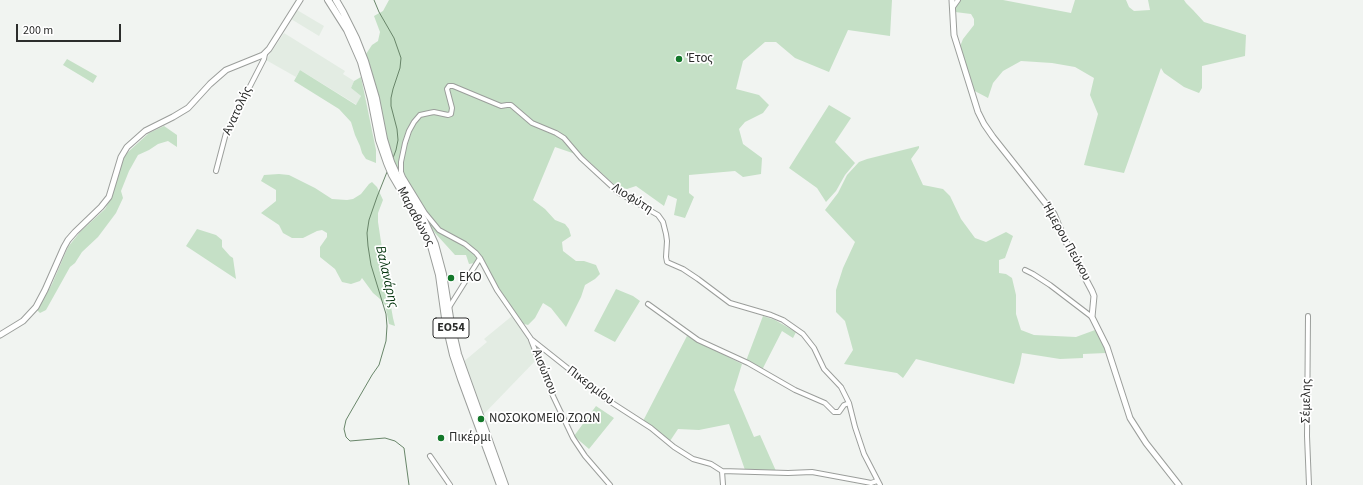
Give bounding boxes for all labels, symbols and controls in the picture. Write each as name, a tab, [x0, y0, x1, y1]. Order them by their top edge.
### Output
scale bar	[18, 16, 123, 42]
text: 200 m	[23, 22, 53, 39]
place label: Έτος	[687, 51, 713, 67]
marker: Έτος	[674, 54, 684, 64]
street label: Ανατολής	[220, 84, 256, 138]
street label: Λιοφύτη	[609, 180, 655, 218]
street label: Μαραθώνος	[393, 184, 437, 250]
street label: Ήμερου Πεύκου	[1038, 200, 1094, 284]
water label: Βαλανάρης	[371, 244, 401, 310]
place label: EKO	[459, 270, 482, 286]
marker: EKO	[446, 273, 456, 283]
road number: ΕΟ54	[433, 318, 469, 338]
street label: Αισώπου	[528, 347, 560, 397]
street label: Πικερμίου	[563, 363, 617, 409]
street label: Σέμελης	[1299, 378, 1315, 424]
place label: ΝΟΣΟΚΟΜΕΙΟ ΖΩΩΝ	[489, 411, 600, 427]
marker: ΝΟΣΟΚΟΜΕΙΟ ΖΩΩΝ	[476, 414, 486, 424]
place label: Πικέρμι	[449, 430, 491, 446]
marker: Πικέρμι	[436, 433, 446, 443]

